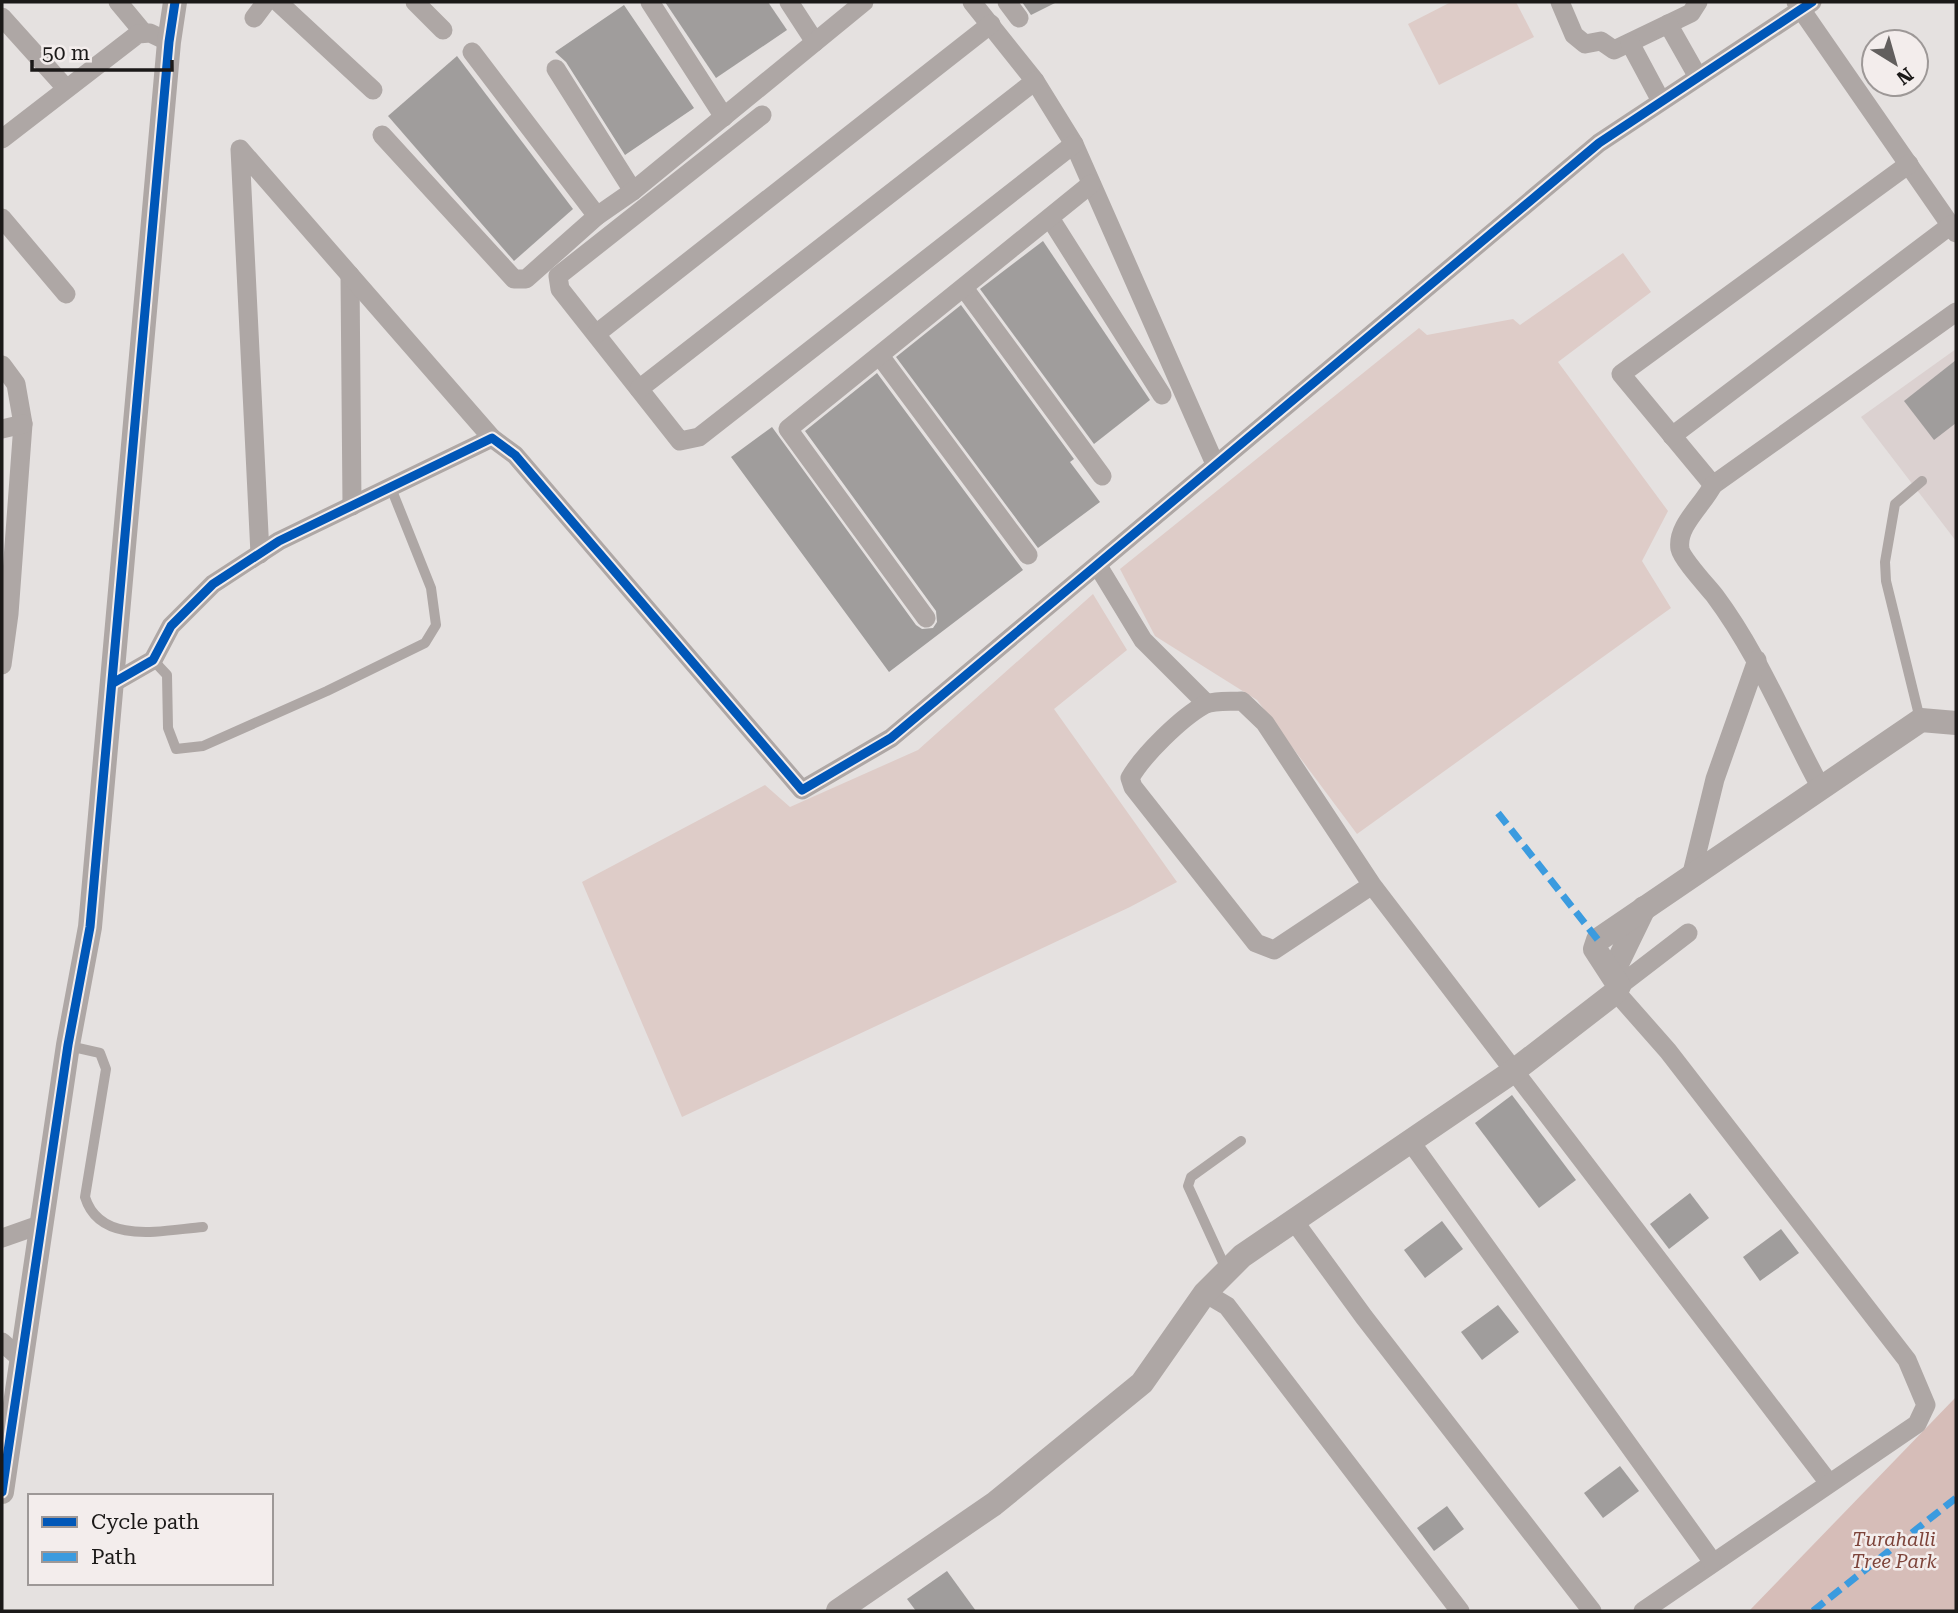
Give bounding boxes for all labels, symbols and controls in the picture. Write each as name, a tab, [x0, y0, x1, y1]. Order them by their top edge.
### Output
scale bar	[32, 28, 172, 72]
north arrow	[1860, 28, 1930, 98]
text: 50 m	[42, 41, 90, 65]
text: N	[1892, 63, 1918, 90]
legend	[28, 1494, 273, 1585]
text: Cycle path	[91, 1510, 200, 1534]
park label: Turahalli Tree Park	[1851, 1528, 1938, 1573]
text: Path	[91, 1545, 137, 1569]

